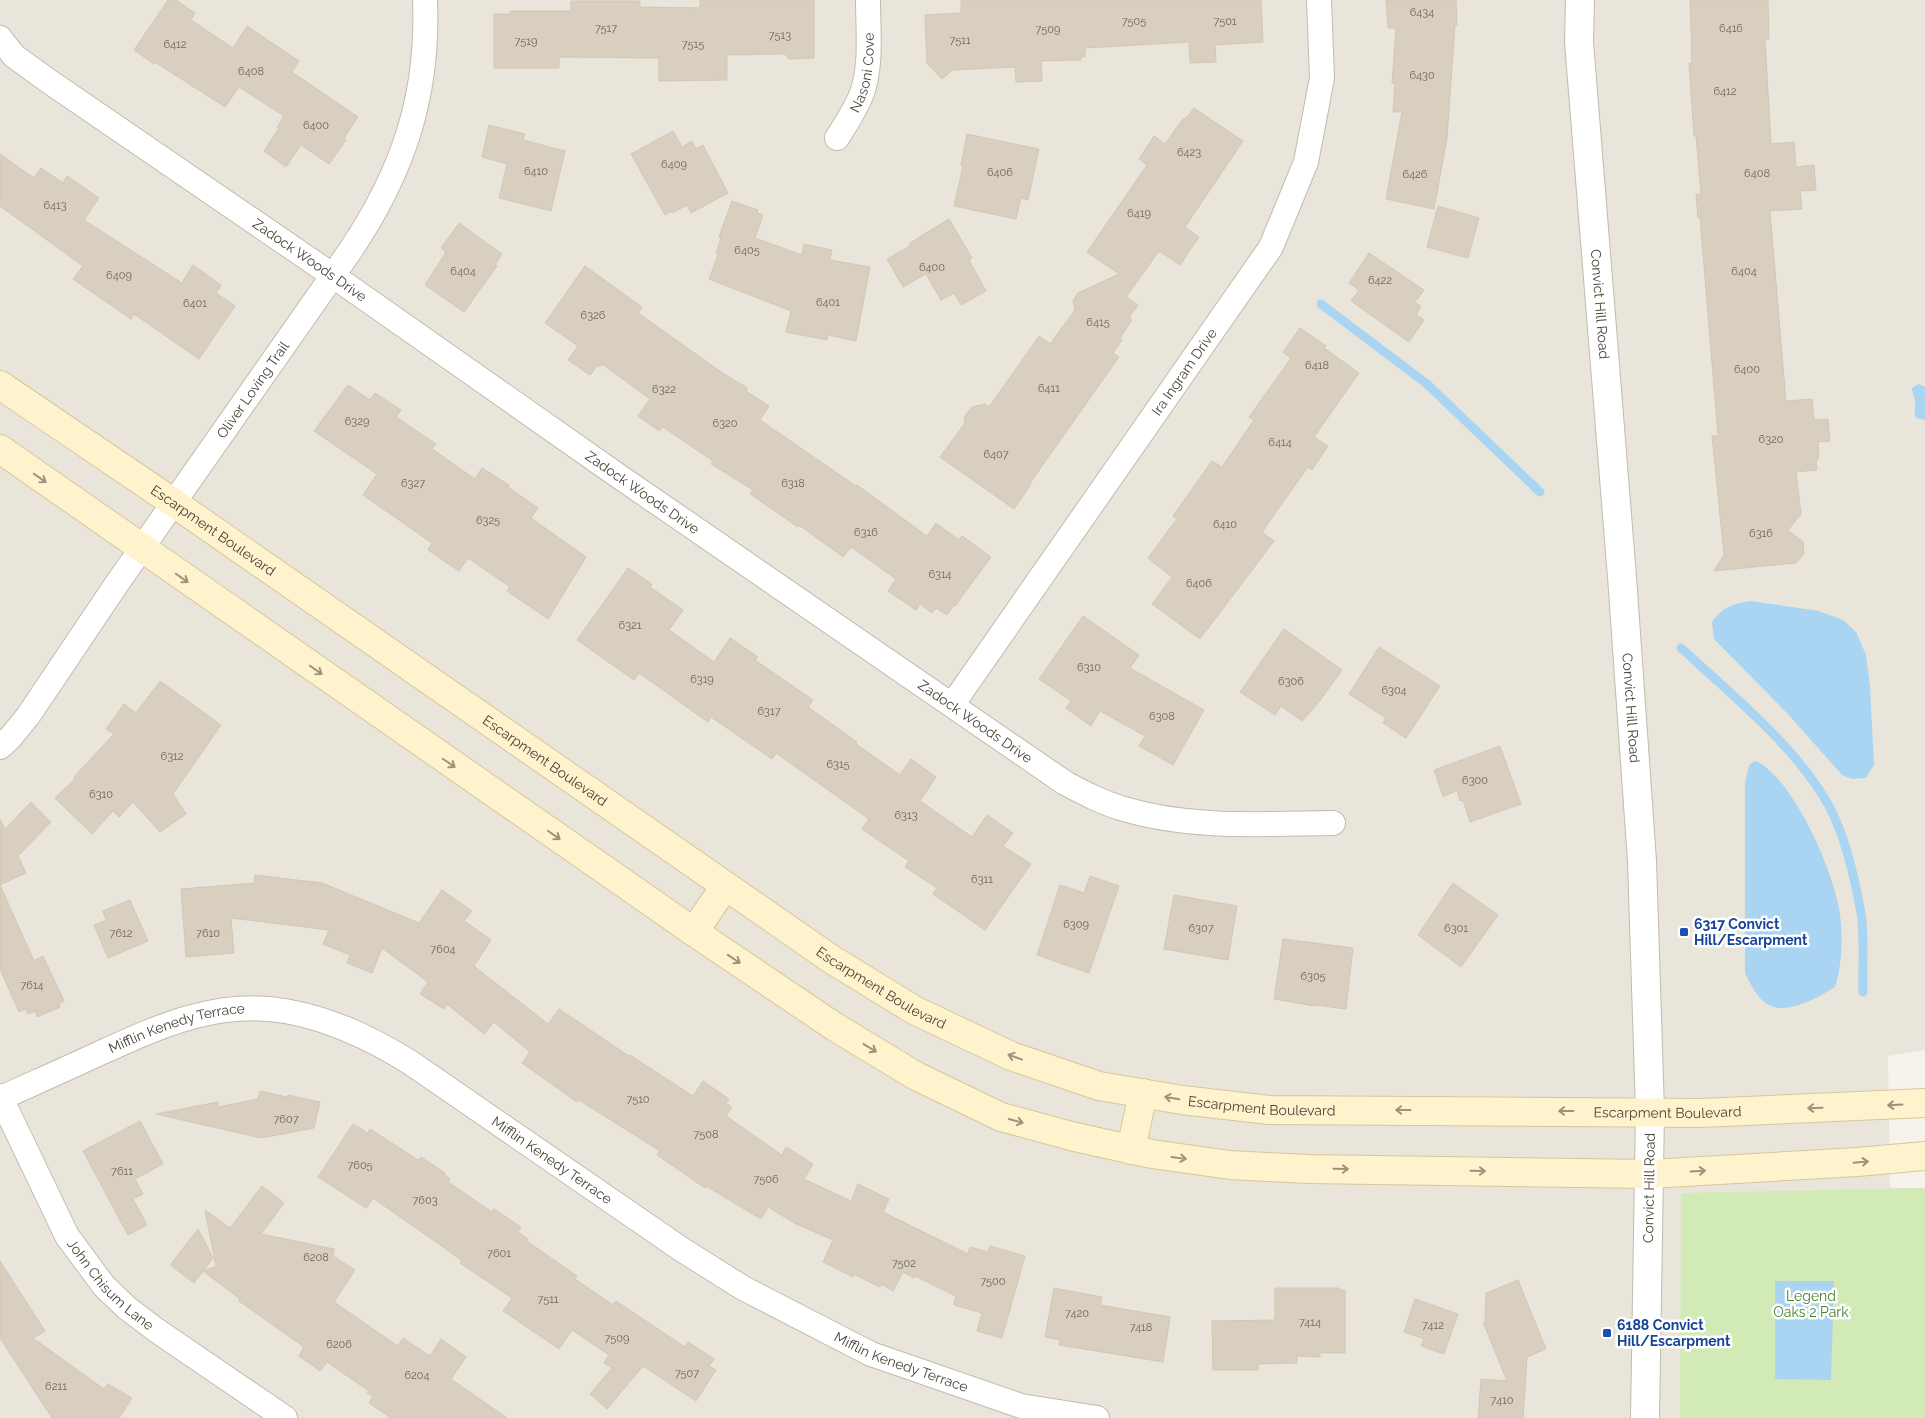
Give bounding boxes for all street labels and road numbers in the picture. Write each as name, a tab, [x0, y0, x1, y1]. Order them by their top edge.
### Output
street label: Nasoni Cove	[846, 32, 877, 115]
street label: Zadock Woods Drive	[250, 215, 370, 305]
street label: Convict Hill Road	[1588, 249, 1612, 360]
street label: Ira Ingram Drive	[1148, 325, 1220, 418]
street label: Oliver Loving Trail	[213, 338, 292, 441]
street label: Zadock Woods Drive	[583, 448, 702, 537]
street label: Escarpment Boulevard	[148, 482, 279, 579]
street label: Convict Hill Road	[1619, 652, 1643, 764]
street label: Zadock Woods Drive	[915, 677, 1035, 766]
street label: Escarpment Boulevard	[480, 712, 610, 809]
street label: Escarpment Boulevard	[813, 943, 949, 1032]
street label: Mifflin Kenedy Terrace	[106, 1000, 245, 1056]
street label: Escarpment Boulevard	[1187, 1093, 1336, 1118]
street label: Escarpment Boulevard	[1594, 1103, 1742, 1121]
street label: Mifflin Kenedy Terrace	[489, 1113, 615, 1207]
street label: Convict Hill Road	[1640, 1133, 1658, 1243]
street label: John Chisum Lane	[64, 1236, 157, 1333]
street label: Mifflin Kenedy Terrace	[832, 1328, 970, 1395]

